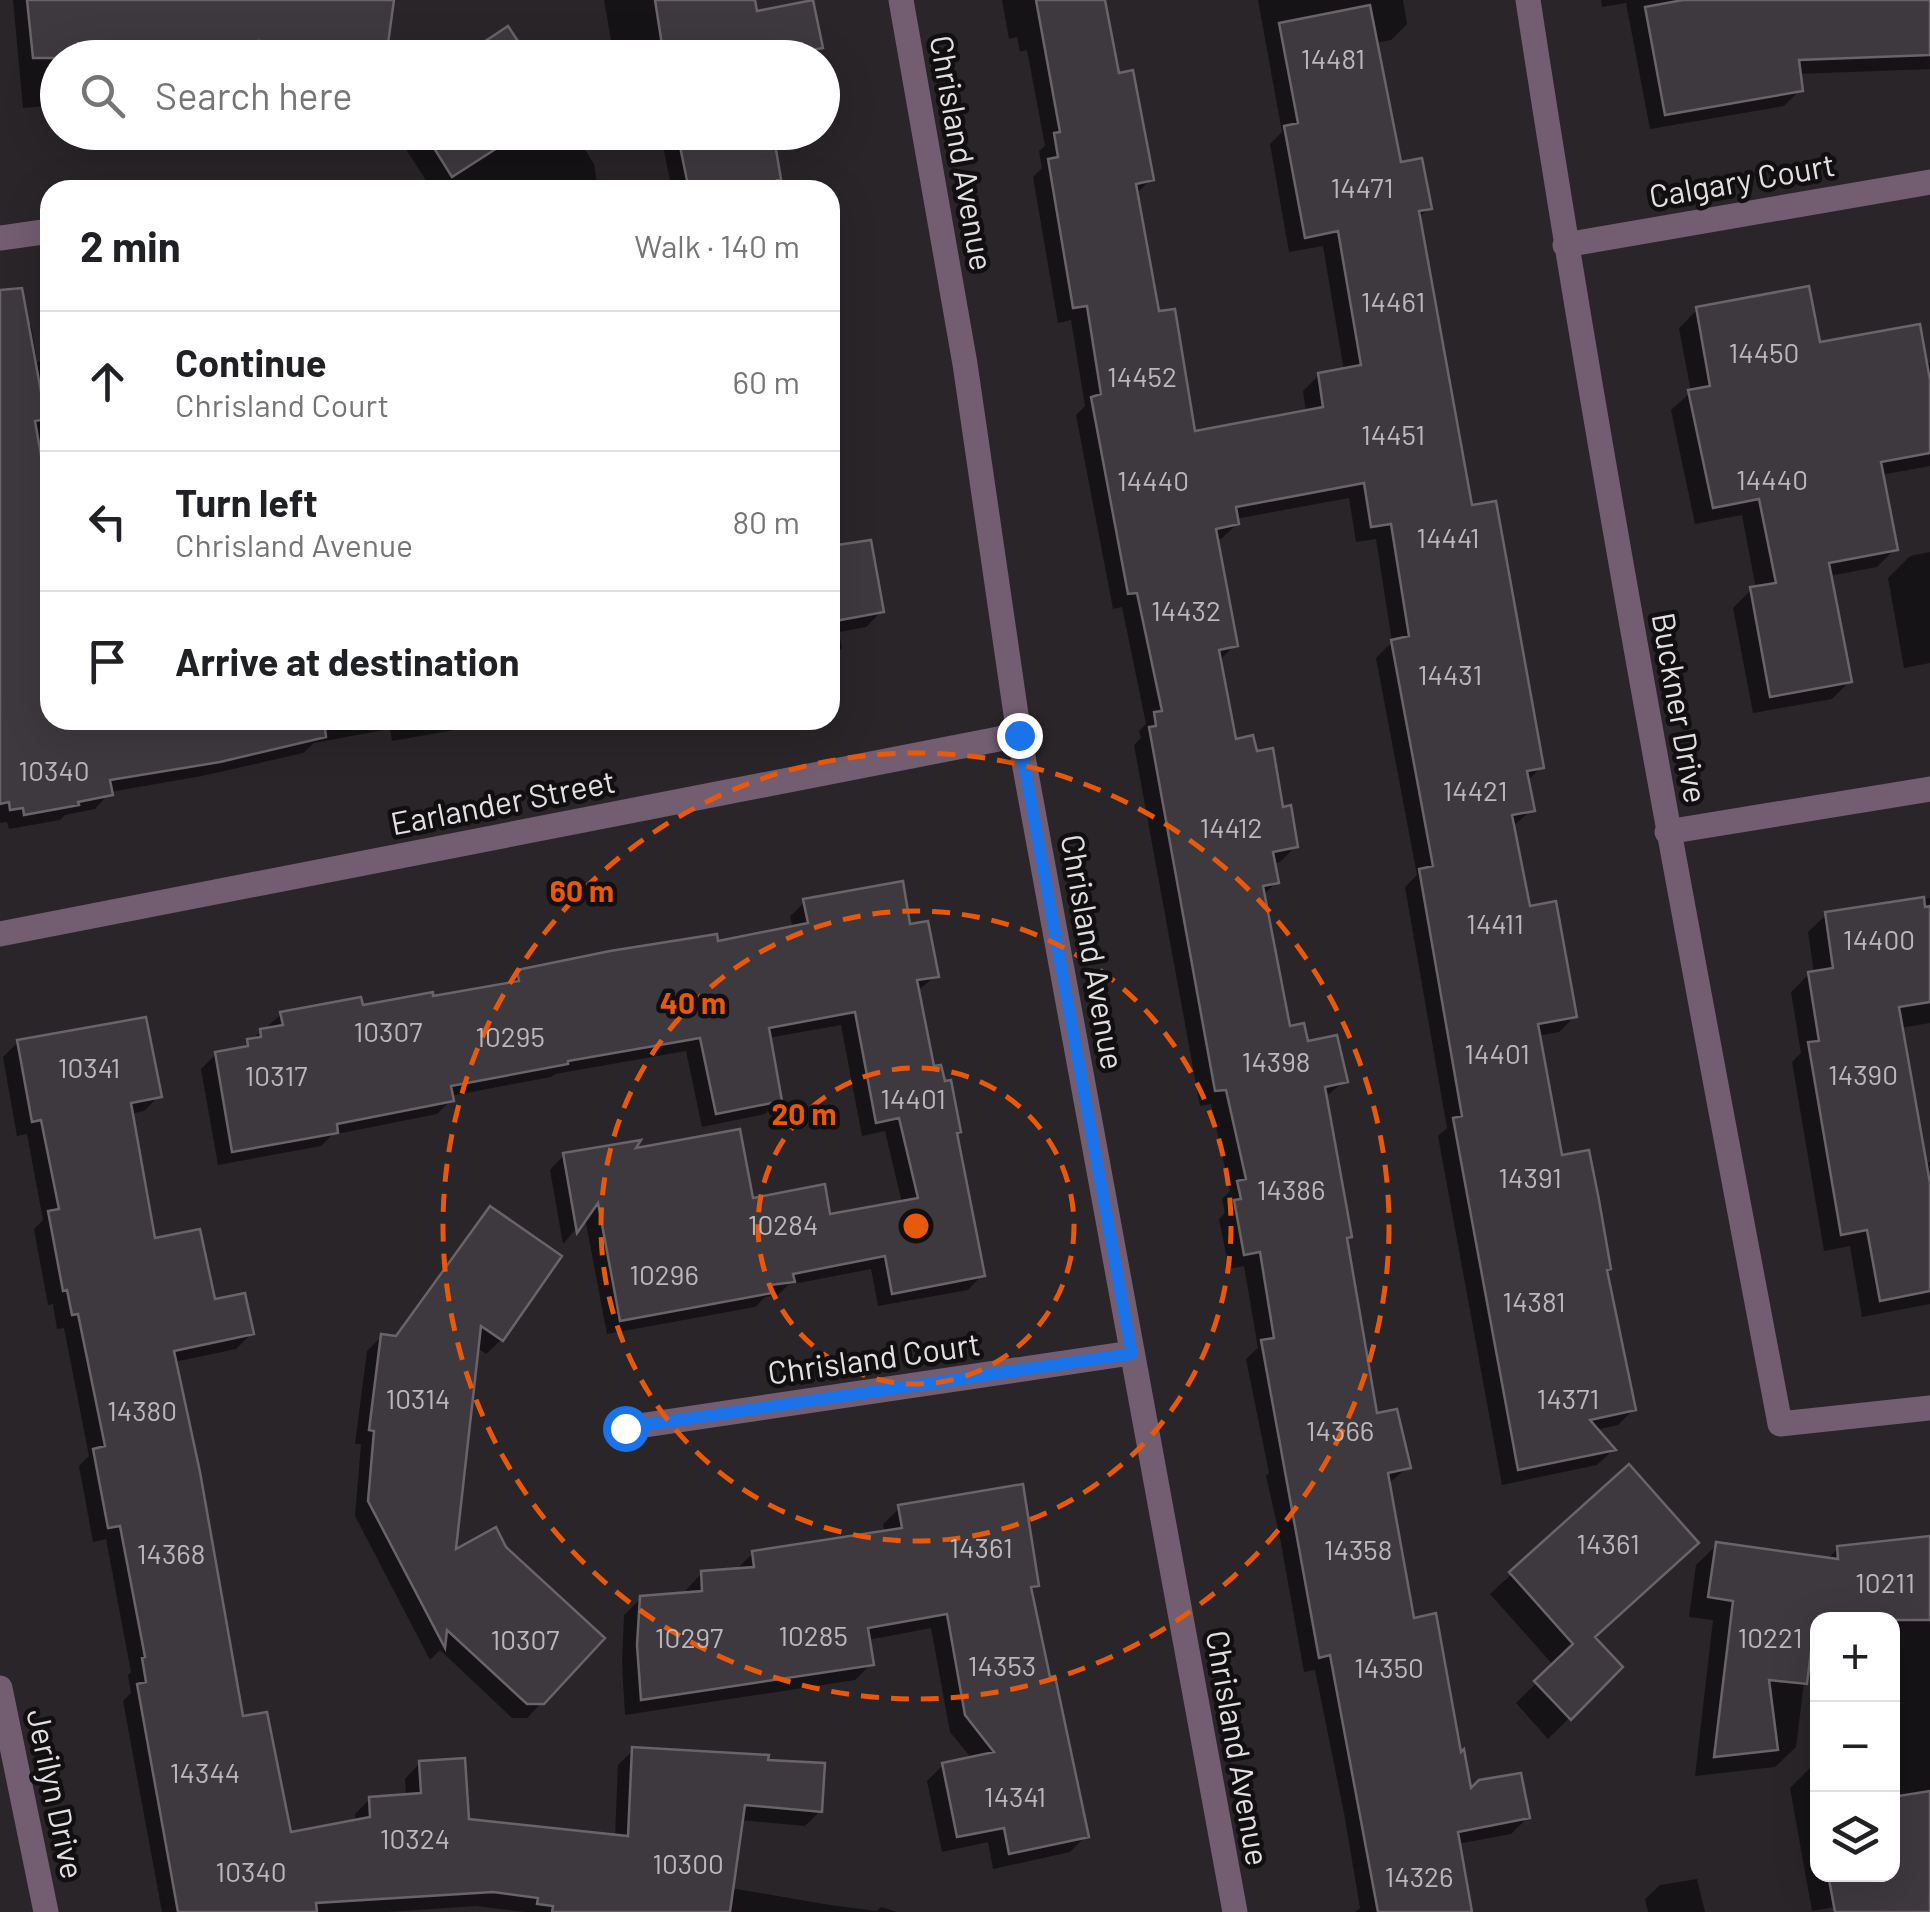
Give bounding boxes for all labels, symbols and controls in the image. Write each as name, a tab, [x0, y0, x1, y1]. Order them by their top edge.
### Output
street label: Chrisland Avenue	[924, 32, 1002, 273]
search box	[40, 40, 840, 150]
house number: 14481	[1301, 41, 1365, 75]
icon: search	[75, 68, 130, 123]
text: Search here	[155, 72, 353, 118]
street label: Calgary Court	[1646, 144, 1837, 214]
house number: 14471	[1331, 170, 1393, 204]
text: 2 min	[80, 220, 181, 270]
text: Walk · 140 m	[634, 226, 800, 264]
house number: 14461	[1361, 284, 1425, 318]
house number: 14450	[1729, 335, 1799, 369]
text: Continue	[175, 339, 326, 385]
icon: ahead	[80, 354, 135, 409]
house number: 14452	[1107, 359, 1177, 393]
text: 60 m	[733, 362, 800, 400]
text: Chrisland Court	[175, 385, 389, 423]
house number: 14451	[1361, 417, 1425, 451]
house number: 14440	[1736, 462, 1808, 496]
house number: 14440	[1117, 463, 1189, 497]
text: Turn left	[175, 479, 318, 525]
icon: left	[80, 494, 135, 549]
text: 80 m	[732, 502, 800, 540]
house number: 14441	[1416, 520, 1480, 554]
text: Chrisland Avenue	[175, 525, 413, 563]
house number: 14432	[1151, 593, 1221, 627]
street label: Buckner Drive	[1646, 609, 1716, 806]
icon: arrive	[80, 634, 135, 689]
text: Arrive at destination	[175, 638, 520, 684]
house number: 14431	[1418, 657, 1482, 691]
route end	[997, 713, 1043, 759]
house number: 10340	[18, 753, 90, 787]
street label: Earlander Street	[387, 761, 618, 841]
house number: 14421	[1442, 773, 1508, 807]
house number: 14412	[1200, 810, 1262, 844]
street label: Chrisland Avenue	[1055, 831, 1133, 1072]
text: 60 m	[550, 872, 614, 908]
house number: 14411	[1466, 906, 1524, 940]
house number: 14400	[1843, 922, 1915, 956]
text: 40 m	[660, 984, 726, 1020]
house number: 10307	[353, 1014, 423, 1048]
house number: 10295	[475, 1019, 545, 1053]
house number: 14401	[1464, 1036, 1530, 1070]
house number: 14398	[1242, 1044, 1310, 1078]
house number: 10341	[58, 1050, 120, 1084]
house number: 14390	[1828, 1057, 1898, 1091]
house number: 10317	[245, 1058, 307, 1092]
house number: 14401	[880, 1081, 946, 1115]
text: 20 m	[772, 1095, 836, 1131]
house number: 14391	[1498, 1160, 1562, 1194]
house number: 14386	[1257, 1172, 1325, 1206]
house number: 10284	[748, 1207, 818, 1241]
centre of rings	[898, 1208, 934, 1244]
house number: 10296	[629, 1257, 699, 1291]
house number: 14381	[1502, 1284, 1566, 1318]
street label: Chrisland Court	[765, 1323, 982, 1391]
house number: 10314	[385, 1381, 451, 1415]
house number: 14371	[1537, 1381, 1599, 1415]
house number: 14380	[107, 1393, 177, 1427]
route start	[603, 1406, 649, 1452]
house number: 14366	[1306, 1413, 1374, 1447]
house number: 14361	[1576, 1526, 1640, 1560]
house number: 14361	[949, 1530, 1013, 1564]
house number: 14358	[1324, 1532, 1392, 1566]
house number: 14368	[137, 1536, 205, 1570]
house number: 10211	[1855, 1565, 1915, 1599]
map controls	[1810, 1612, 1900, 1882]
button: +	[1810, 1612, 1900, 1702]
house number: 10285	[778, 1618, 848, 1652]
house number: 10297	[655, 1620, 723, 1654]
house number: 10221	[1737, 1620, 1803, 1654]
house number: 10307	[490, 1622, 560, 1656]
street label: Chrisland Avenue	[1200, 1627, 1278, 1868]
house number: 14353	[968, 1648, 1036, 1682]
house number: 14350	[1354, 1650, 1424, 1684]
button: −	[1810, 1702, 1900, 1792]
street label: Jerilyn Drive	[20, 1705, 93, 1882]
house number: 14344	[170, 1755, 240, 1789]
house number: 14341	[984, 1779, 1046, 1813]
button: layers	[1810, 1792, 1900, 1882]
house number: 10324	[380, 1821, 450, 1855]
house number: 10300	[652, 1846, 724, 1880]
house number: 10340	[215, 1854, 287, 1888]
house number: 14326	[1384, 1859, 1454, 1893]

